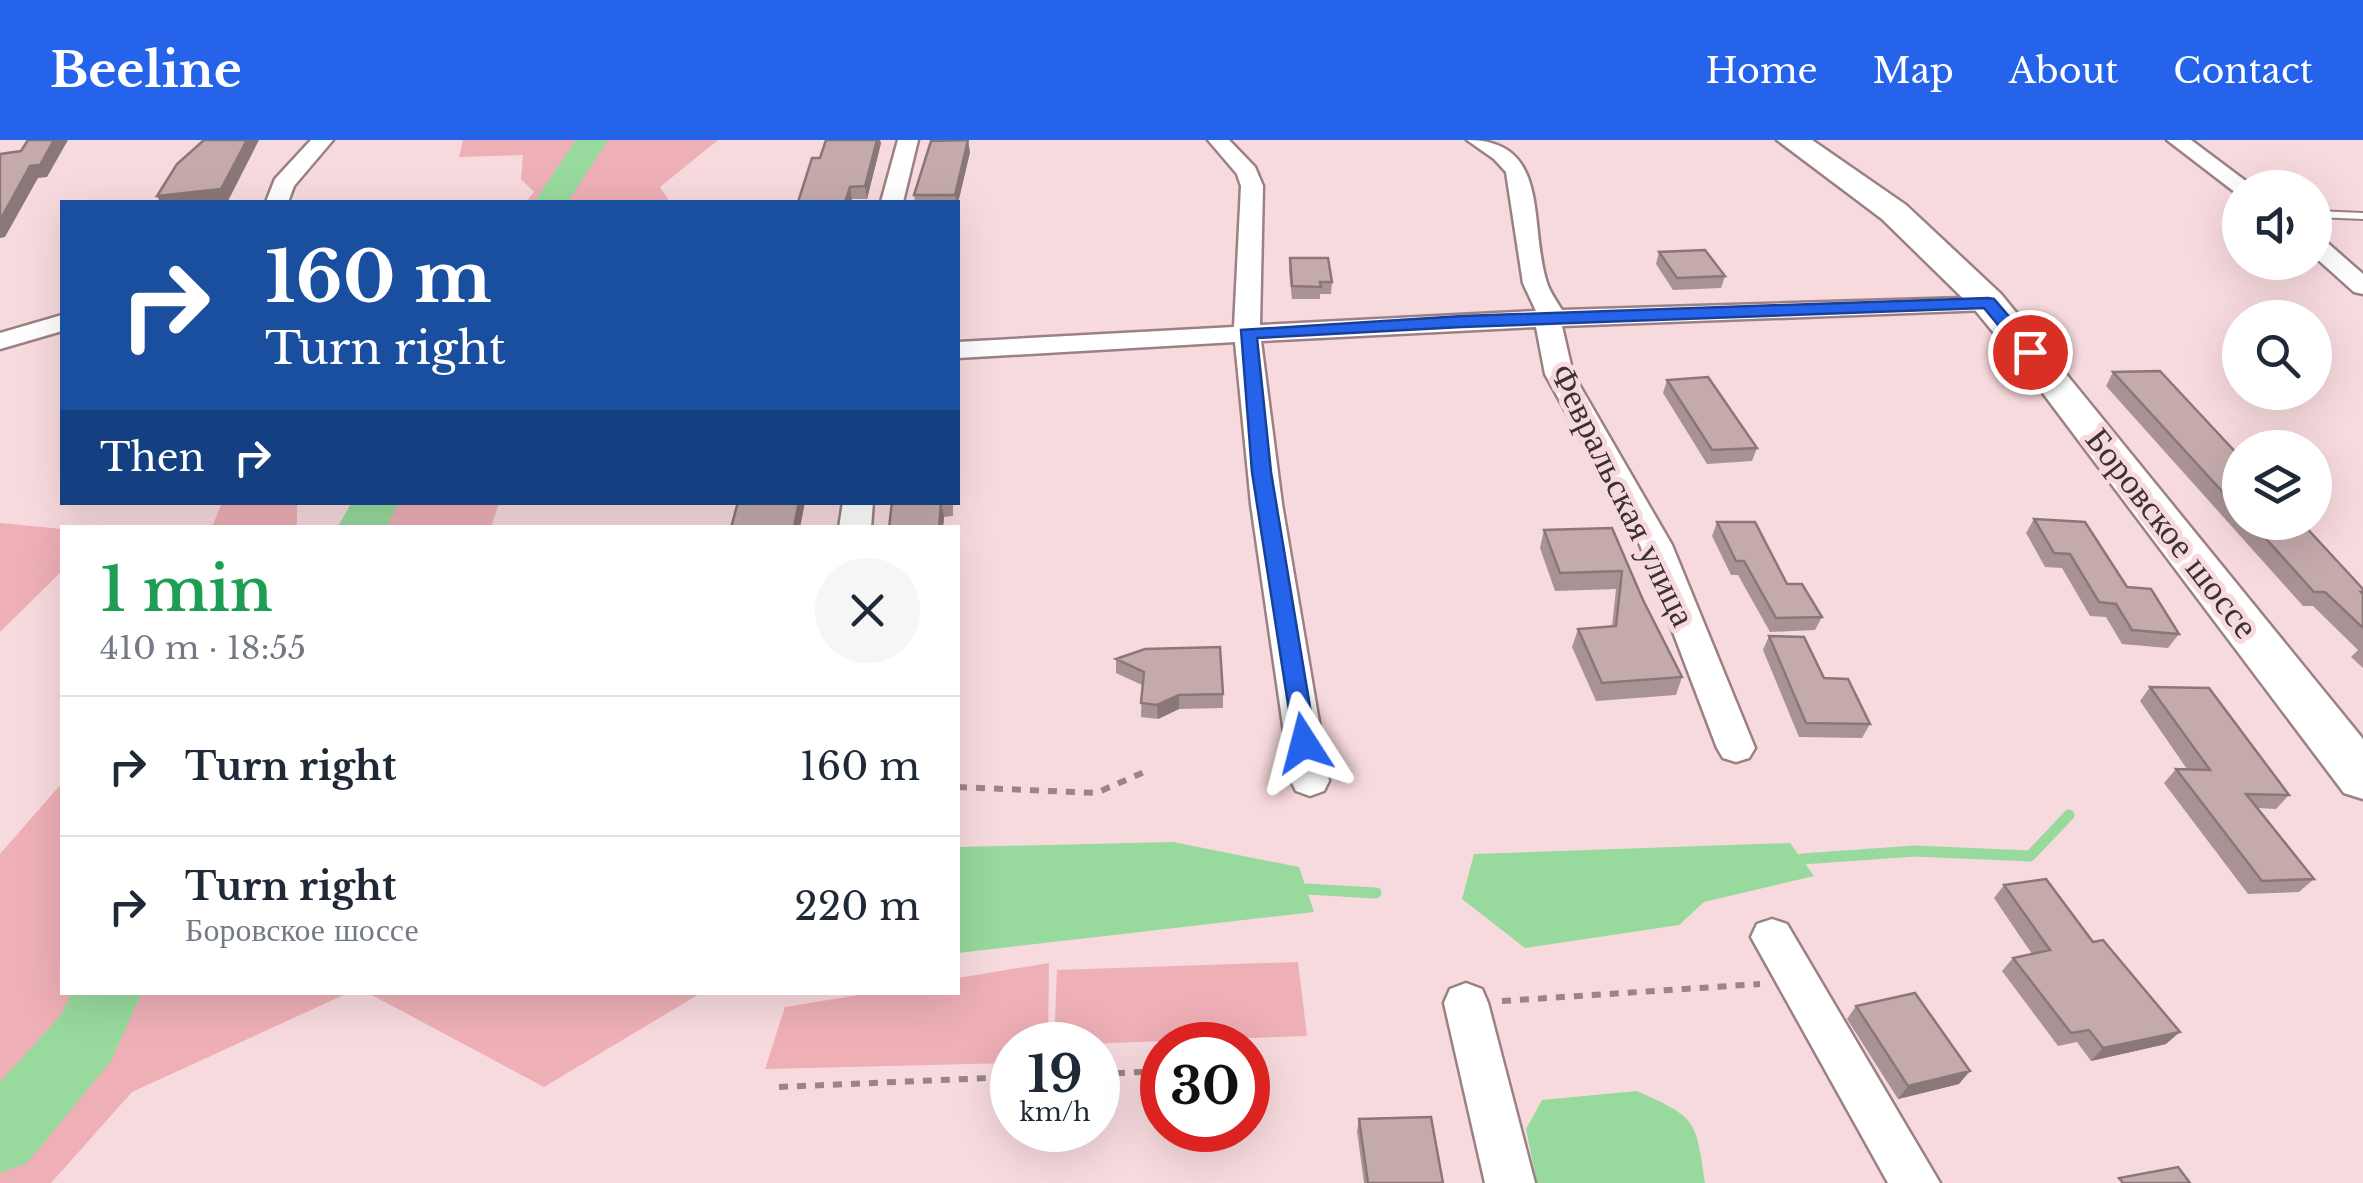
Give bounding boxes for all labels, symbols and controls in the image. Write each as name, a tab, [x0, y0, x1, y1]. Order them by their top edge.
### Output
text: Beeline	[50, 40, 242, 100]
text: Home	[1706, 49, 1818, 92]
text: Map	[1873, 49, 1954, 92]
text: About	[2009, 49, 2118, 92]
text: Contact	[2173, 49, 2313, 92]
map controls	[2222, 170, 2332, 540]
button: sound	[2222, 170, 2332, 280]
text: 160 m	[265, 234, 492, 321]
icon: right	[100, 240, 230, 370]
button: search	[2222, 300, 2332, 410]
pin	[1988, 310, 2073, 395]
text: Turn right	[265, 320, 506, 376]
icon: arrive	[2003, 325, 2058, 380]
street label: Февральская улица	[1541, 357, 1706, 633]
street label: Боровское шоссе	[2077, 419, 2268, 647]
icon: right	[225, 430, 280, 485]
button: layers	[2222, 430, 2332, 540]
text: Then	[100, 434, 205, 481]
text: 1 min	[100, 553, 273, 627]
button: close	[815, 558, 920, 663]
text: 410 m · 18:55	[100, 628, 306, 668]
position arrow	[1252, 691, 1356, 795]
icon: right	[100, 739, 155, 794]
text: Turn right	[185, 743, 396, 790]
text: 160 m	[800, 743, 920, 790]
text: Turn right	[185, 863, 396, 910]
icon: right	[100, 879, 155, 934]
text: 220 m	[794, 883, 920, 930]
text: Боровское шоссе	[185, 910, 419, 950]
speed limit sign: 30	[1140, 1022, 1270, 1152]
text: 19	[1027, 1043, 1083, 1106]
text: km/h	[1020, 1097, 1090, 1128]

